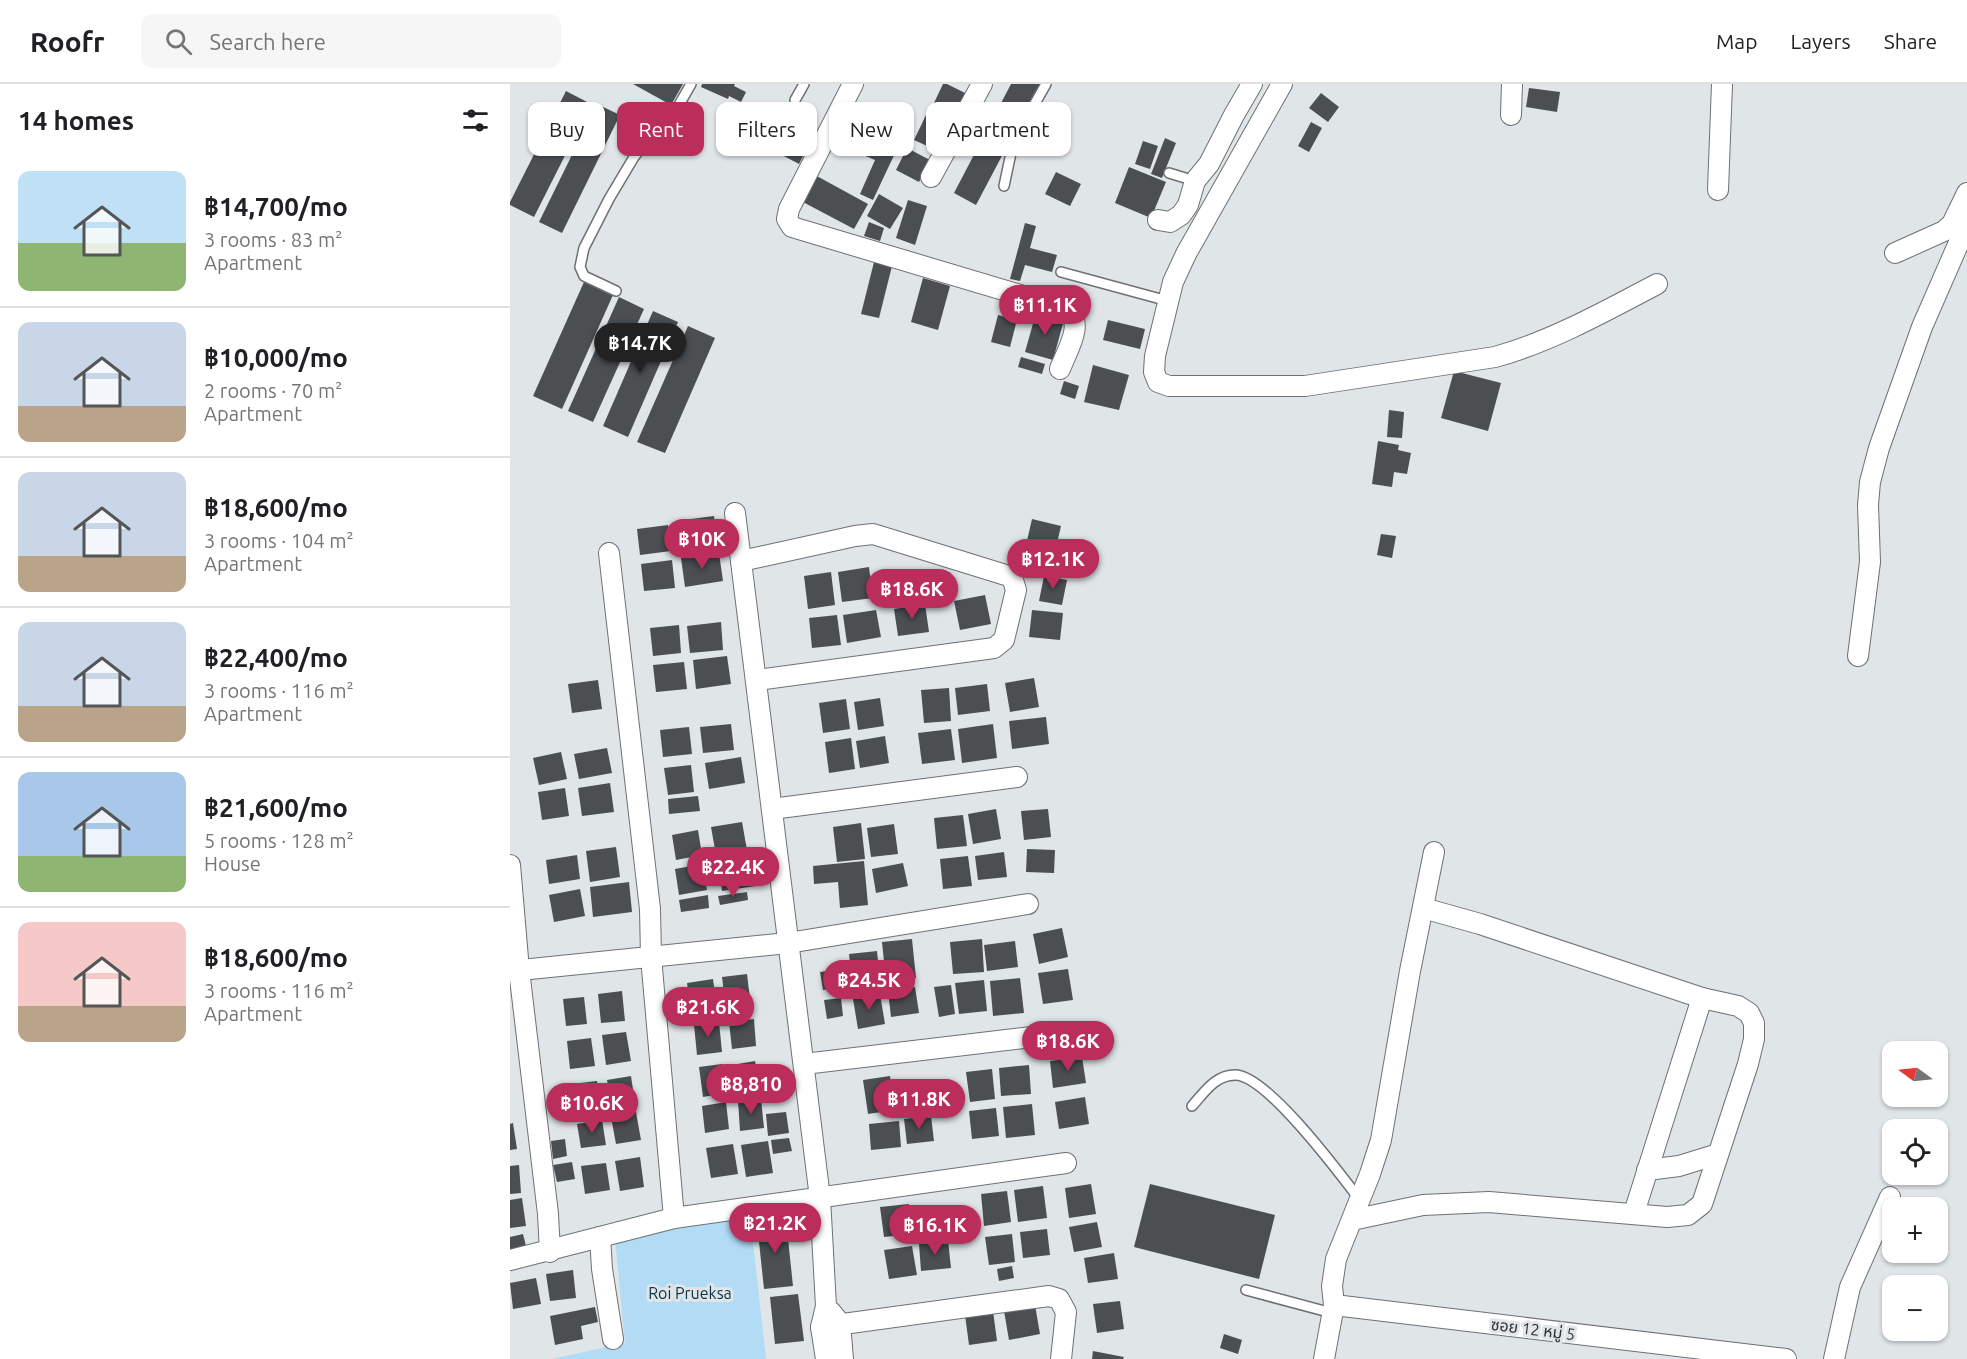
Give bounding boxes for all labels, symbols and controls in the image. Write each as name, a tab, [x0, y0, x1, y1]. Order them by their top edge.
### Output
search box	[141, 14, 561, 68]
icon: search	[162, 25, 195, 58]
text: Roofr	[30, 26, 105, 57]
text: Search here	[210, 29, 326, 54]
text: Map	[1716, 29, 1757, 53]
text: Layers	[1790, 29, 1851, 53]
text: Share	[1884, 29, 1937, 53]
chip: Buy	[528, 102, 605, 156]
chip: Rent	[617, 102, 704, 156]
chip: Filters	[716, 102, 817, 156]
chip: New	[829, 102, 914, 156]
chip: Apartment	[926, 102, 1071, 156]
icon: filters	[459, 104, 492, 137]
text: 14 homes	[18, 106, 134, 135]
text: ฿14,700/mo	[204, 192, 348, 221]
icon: home	[66, 195, 138, 267]
text: 3 rooms · 83 m²	[204, 228, 342, 251]
text: Apartment	[204, 251, 302, 274]
pin: ฿11.1K	[996, 285, 1094, 336]
text: ฿11.1K	[1013, 293, 1077, 316]
pin: ฿14.7K	[591, 323, 689, 374]
text: ฿14.7K	[608, 331, 672, 354]
text: ฿10,000/mo	[204, 343, 348, 372]
icon: home	[66, 346, 138, 418]
text: 2 rooms · 70 m²	[204, 379, 342, 402]
text: Apartment	[204, 402, 302, 425]
text: ฿18,600/mo	[204, 493, 348, 522]
icon: home	[66, 496, 138, 568]
pin: ฿10K	[666, 519, 738, 570]
text: ฿10K	[678, 527, 726, 550]
text: 3 rooms · 104 m²	[204, 529, 354, 552]
pin: ฿12.1K	[1004, 539, 1102, 590]
text: ฿12.1K	[1021, 547, 1085, 570]
text: Apartment	[204, 552, 302, 575]
pin: ฿18.6K	[863, 569, 961, 620]
text: ฿18.6K	[880, 577, 944, 600]
text: ฿22,400/mo	[204, 643, 348, 672]
icon: home	[66, 646, 138, 718]
text: 3 rooms · 116 m²	[204, 679, 354, 702]
text: Apartment	[204, 702, 302, 725]
text: ฿21,600/mo	[204, 793, 348, 822]
icon: home	[66, 796, 138, 868]
text: 5 rooms · 128 m²	[204, 829, 354, 852]
pin: ฿22.4K	[684, 847, 782, 898]
text: House	[204, 852, 261, 875]
text: ฿22.4K	[701, 855, 765, 878]
text: ฿18,600/mo	[204, 943, 348, 972]
icon: home	[66, 946, 138, 1018]
pin: ฿24.5K	[820, 960, 918, 1011]
text: ฿24.5K	[837, 968, 901, 991]
text: 3 rooms · 116 m²	[204, 979, 354, 1002]
pin: ฿21.6K	[659, 987, 757, 1038]
text: ฿21.6K	[676, 995, 740, 1018]
text: Apartment	[204, 1002, 302, 1025]
pin: ฿18.6K	[1019, 1021, 1117, 1072]
text: ฿18.6K	[1036, 1029, 1100, 1052]
north arrow	[1882, 1041, 1948, 1107]
map controls	[1882, 1041, 1948, 1341]
pin: ฿8,810	[702, 1064, 800, 1115]
text: ฿8,810	[720, 1072, 782, 1095]
pin: ฿11.8K	[870, 1079, 968, 1130]
pin: ฿10.6K	[543, 1083, 641, 1134]
text: ฿11.8K	[887, 1087, 951, 1110]
text: ฿10.6K	[560, 1091, 624, 1114]
button: locate	[1882, 1119, 1948, 1185]
button: +	[1882, 1197, 1948, 1263]
pin: ฿21.2K	[726, 1203, 824, 1254]
pin: ฿16.1K	[886, 1205, 984, 1256]
text: ฿21.2K	[743, 1211, 807, 1234]
text: ฿16.1K	[903, 1213, 967, 1236]
button: −	[1882, 1275, 1948, 1341]
park label: Roi Prueksa	[648, 1284, 732, 1302]
street label: ซอย 12 หมู่ 5	[1490, 1315, 1576, 1344]

